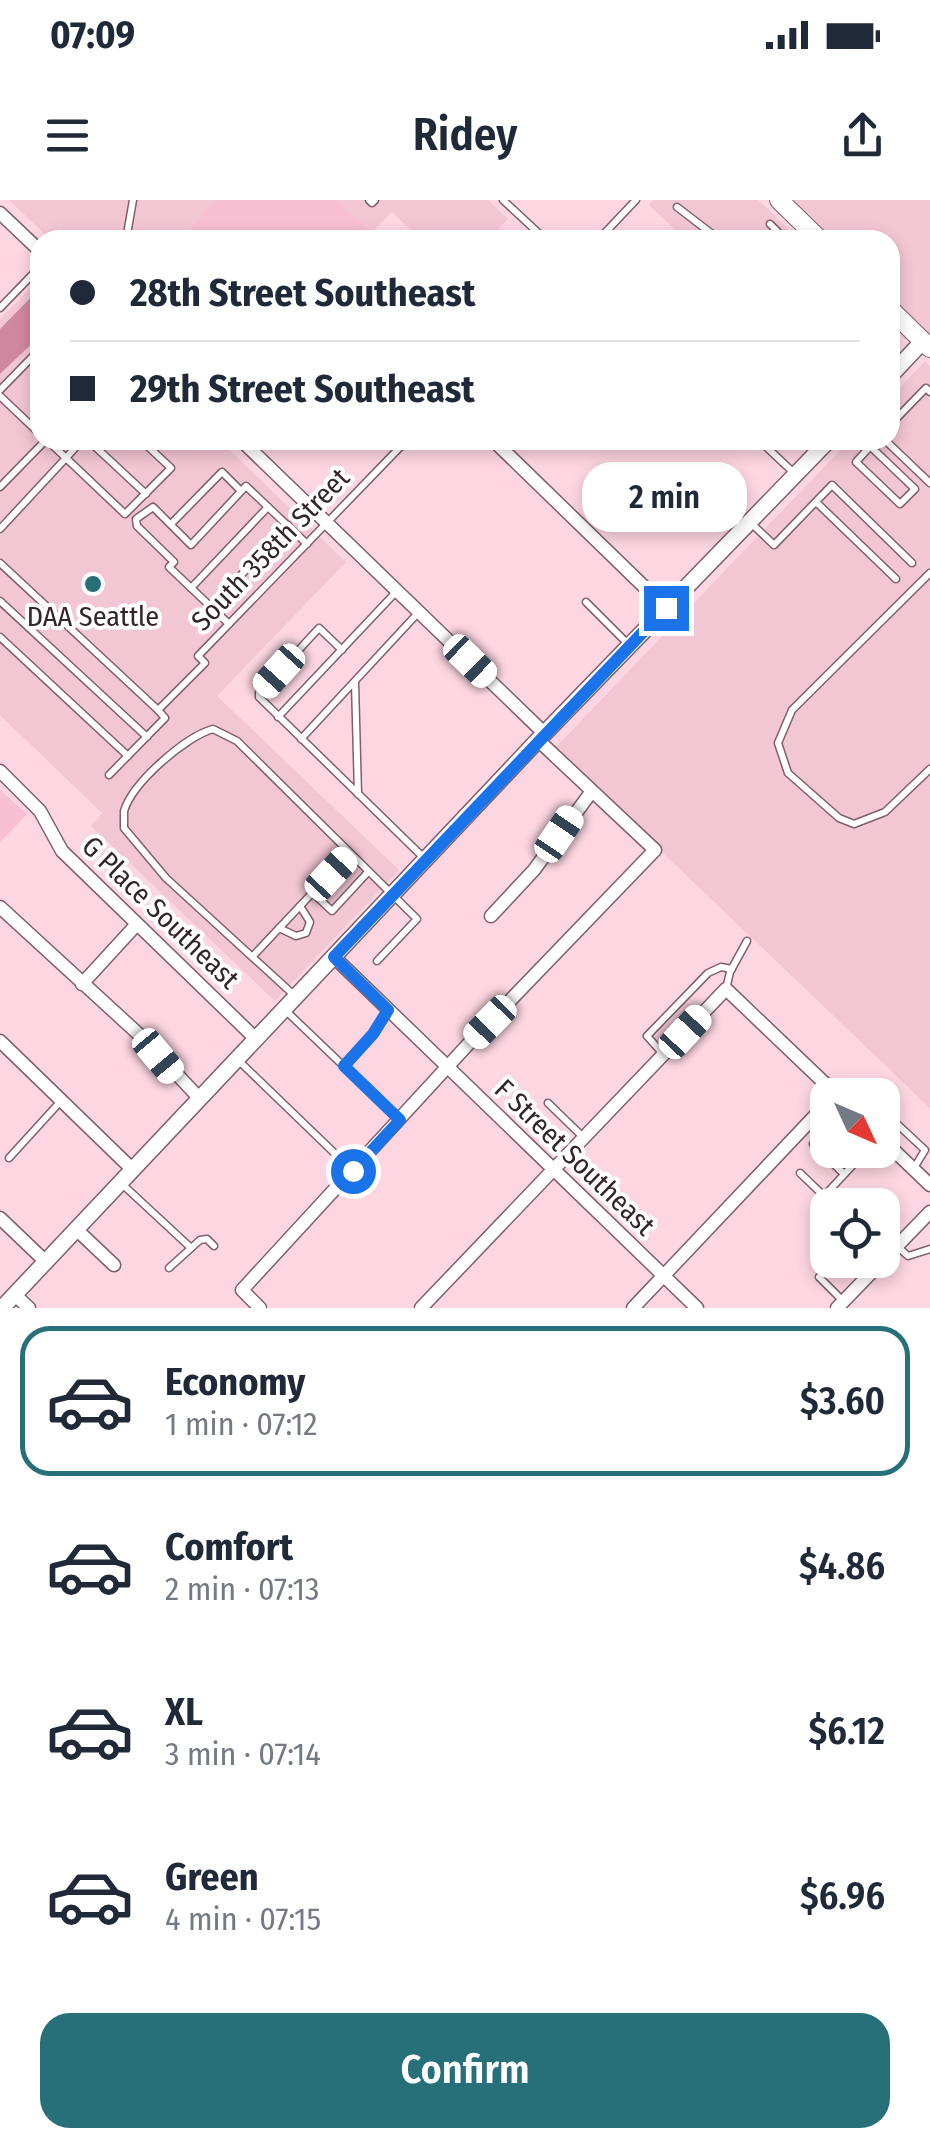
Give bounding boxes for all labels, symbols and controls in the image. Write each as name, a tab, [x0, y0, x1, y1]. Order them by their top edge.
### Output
text: 07:09	[50, 12, 135, 58]
icon: menu	[40, 108, 95, 163]
text: Ridey	[413, 108, 517, 162]
icon: share	[835, 108, 890, 163]
text: 28th Street Southeast	[130, 270, 475, 316]
text: 29th Street Southeast	[130, 366, 475, 412]
street label: South 358th Street	[185, 461, 357, 637]
callout: 2 min	[584, 463, 748, 533]
text: 2 min	[629, 478, 700, 516]
marker: DAA Seattle	[82, 573, 104, 595]
route end	[644, 586, 689, 631]
place label: DAA Seattle	[27, 600, 159, 633]
car	[438, 629, 502, 693]
car	[248, 639, 310, 703]
car	[530, 801, 588, 867]
street label: G Place Southeast	[75, 829, 247, 996]
car	[300, 842, 362, 906]
car	[458, 990, 522, 1054]
car	[654, 1000, 716, 1064]
car	[127, 1023, 189, 1089]
street label: F Street Southeast	[488, 1073, 662, 1243]
north arrow	[810, 1078, 900, 1168]
map controls	[810, 1078, 900, 1278]
route start	[331, 1149, 376, 1194]
button: locate	[810, 1188, 900, 1278]
icon: car	[45, 1356, 135, 1446]
text: Economy	[165, 1359, 305, 1405]
text: $3.60	[800, 1378, 885, 1424]
text: 1 min · 07:12	[165, 1405, 317, 1443]
icon: car	[45, 1521, 135, 1611]
text: Comfort	[165, 1524, 293, 1570]
text: $4.86	[799, 1543, 885, 1589]
text: 2 min · 07:13	[165, 1570, 319, 1608]
icon: car	[45, 1686, 135, 1776]
text: XL	[165, 1689, 203, 1735]
text: $6.12	[809, 1708, 885, 1754]
text: 3 min · 07:14	[165, 1735, 321, 1773]
icon: car	[45, 1851, 135, 1941]
text: Green	[165, 1854, 259, 1900]
text: $6.96	[800, 1873, 885, 1919]
text: 4 min · 07:15	[165, 1900, 321, 1938]
button: Confirm	[40, 2013, 890, 2128]

